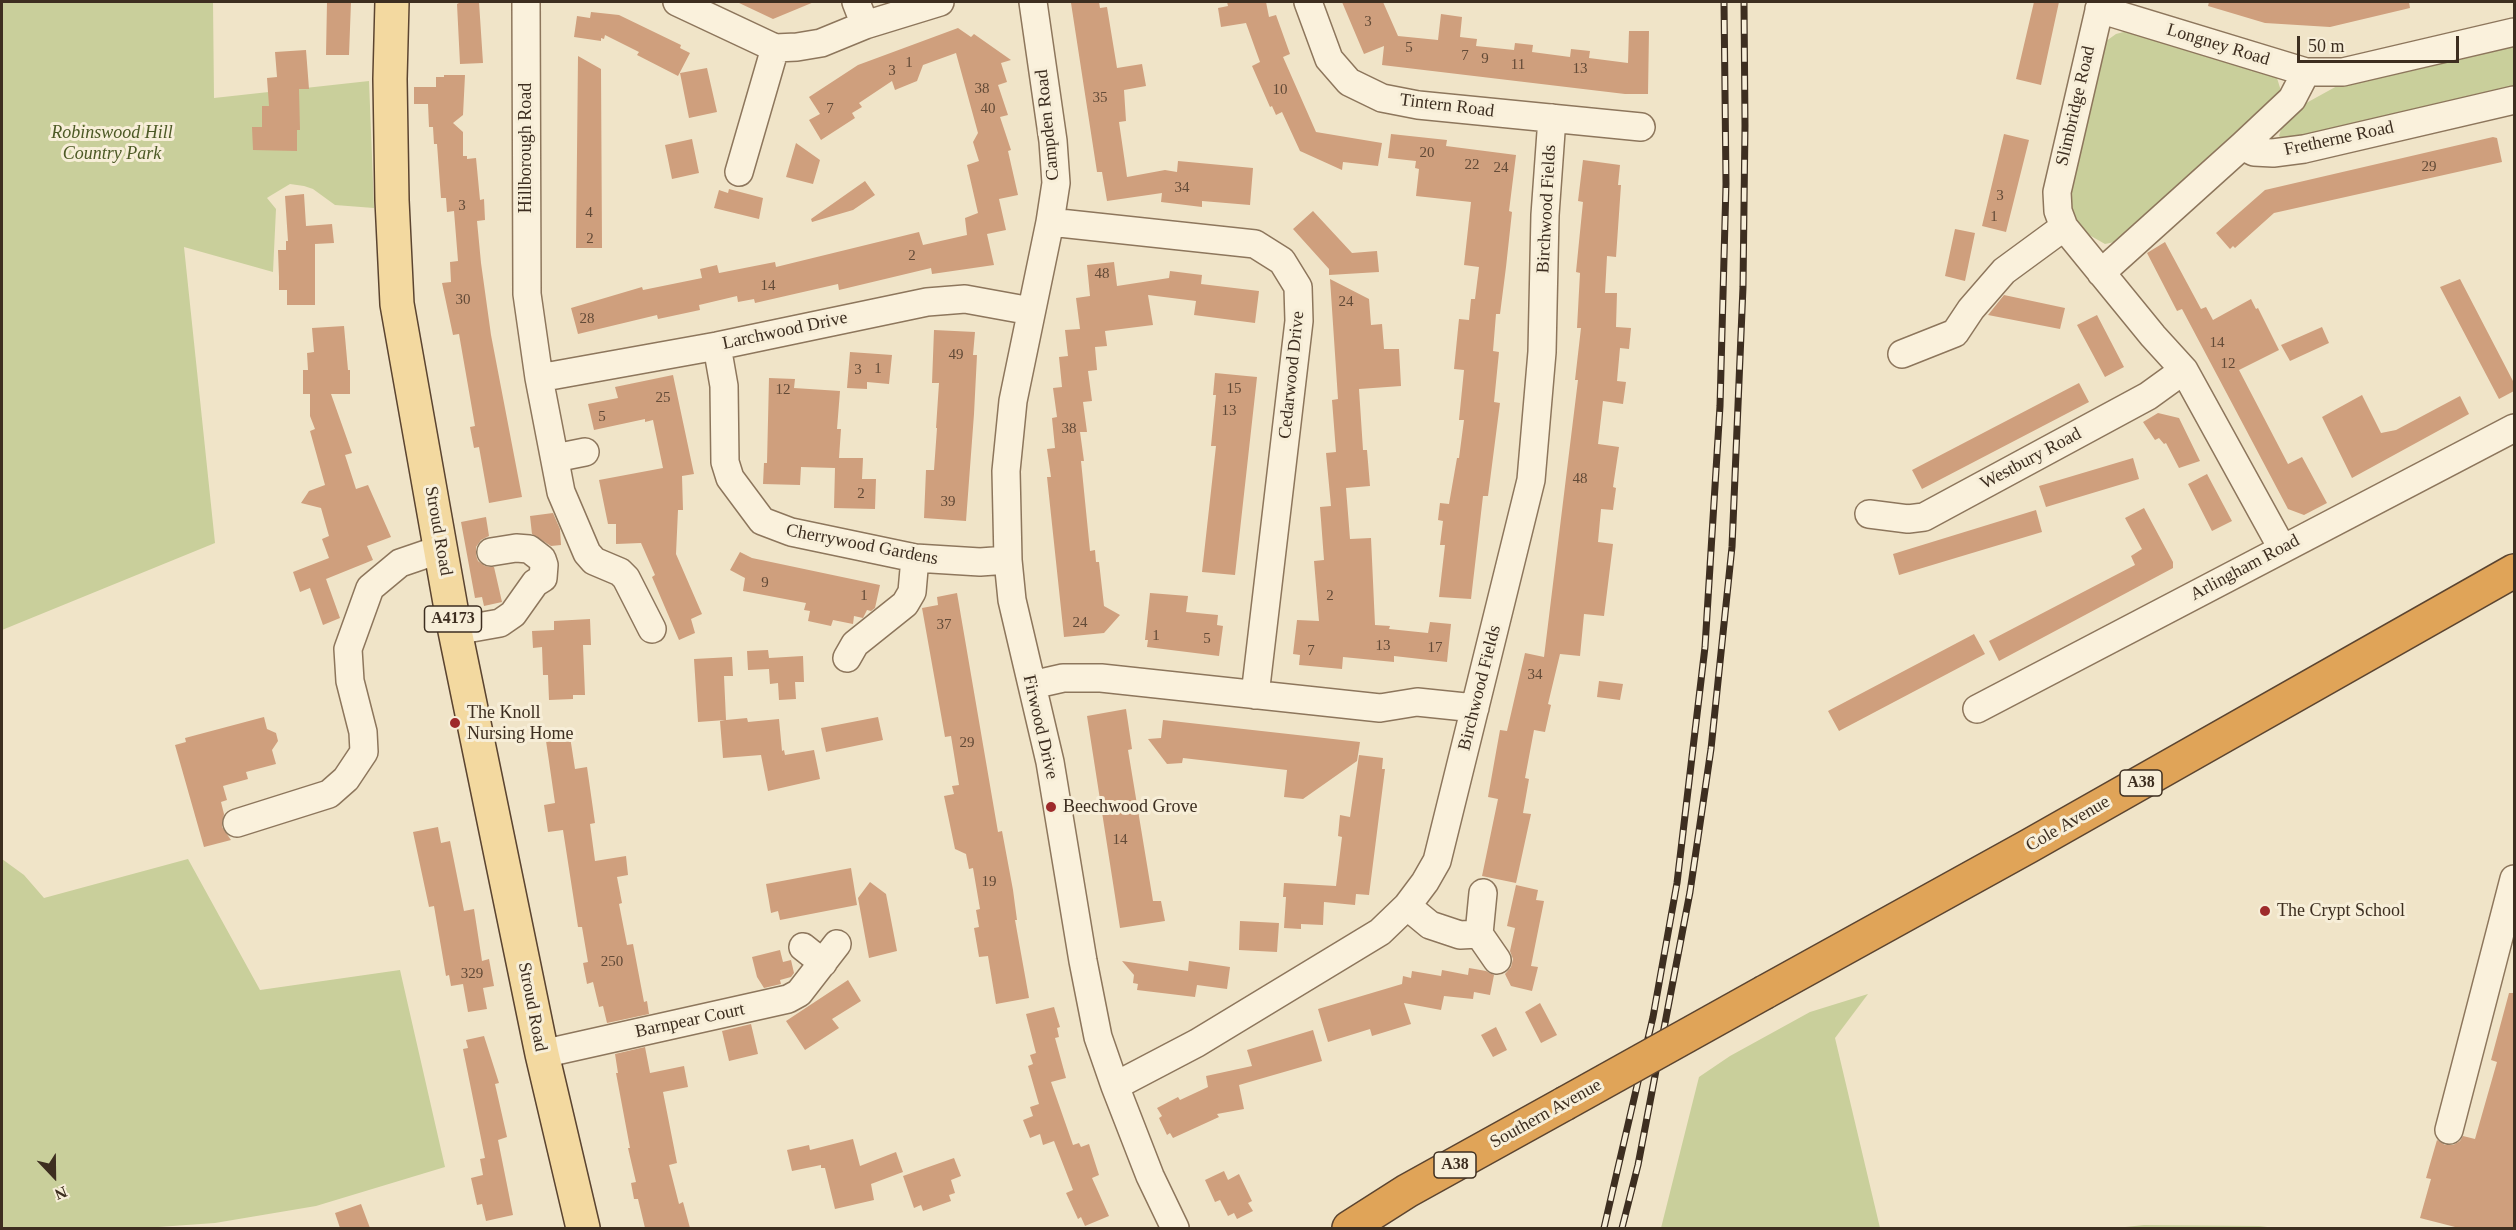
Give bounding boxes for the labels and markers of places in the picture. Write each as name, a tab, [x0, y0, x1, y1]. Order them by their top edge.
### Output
place label: The Knoll Nursing Home	[467, 702, 573, 744]
marker: The Knoll Nursing Home	[448, 716, 462, 730]
place label: Beechwood Grove	[1063, 796, 1197, 818]
marker: Beechwood Grove	[1044, 800, 1058, 814]
place label: The Crypt School	[2277, 900, 2405, 922]
marker: The Crypt School	[2258, 904, 2272, 918]

